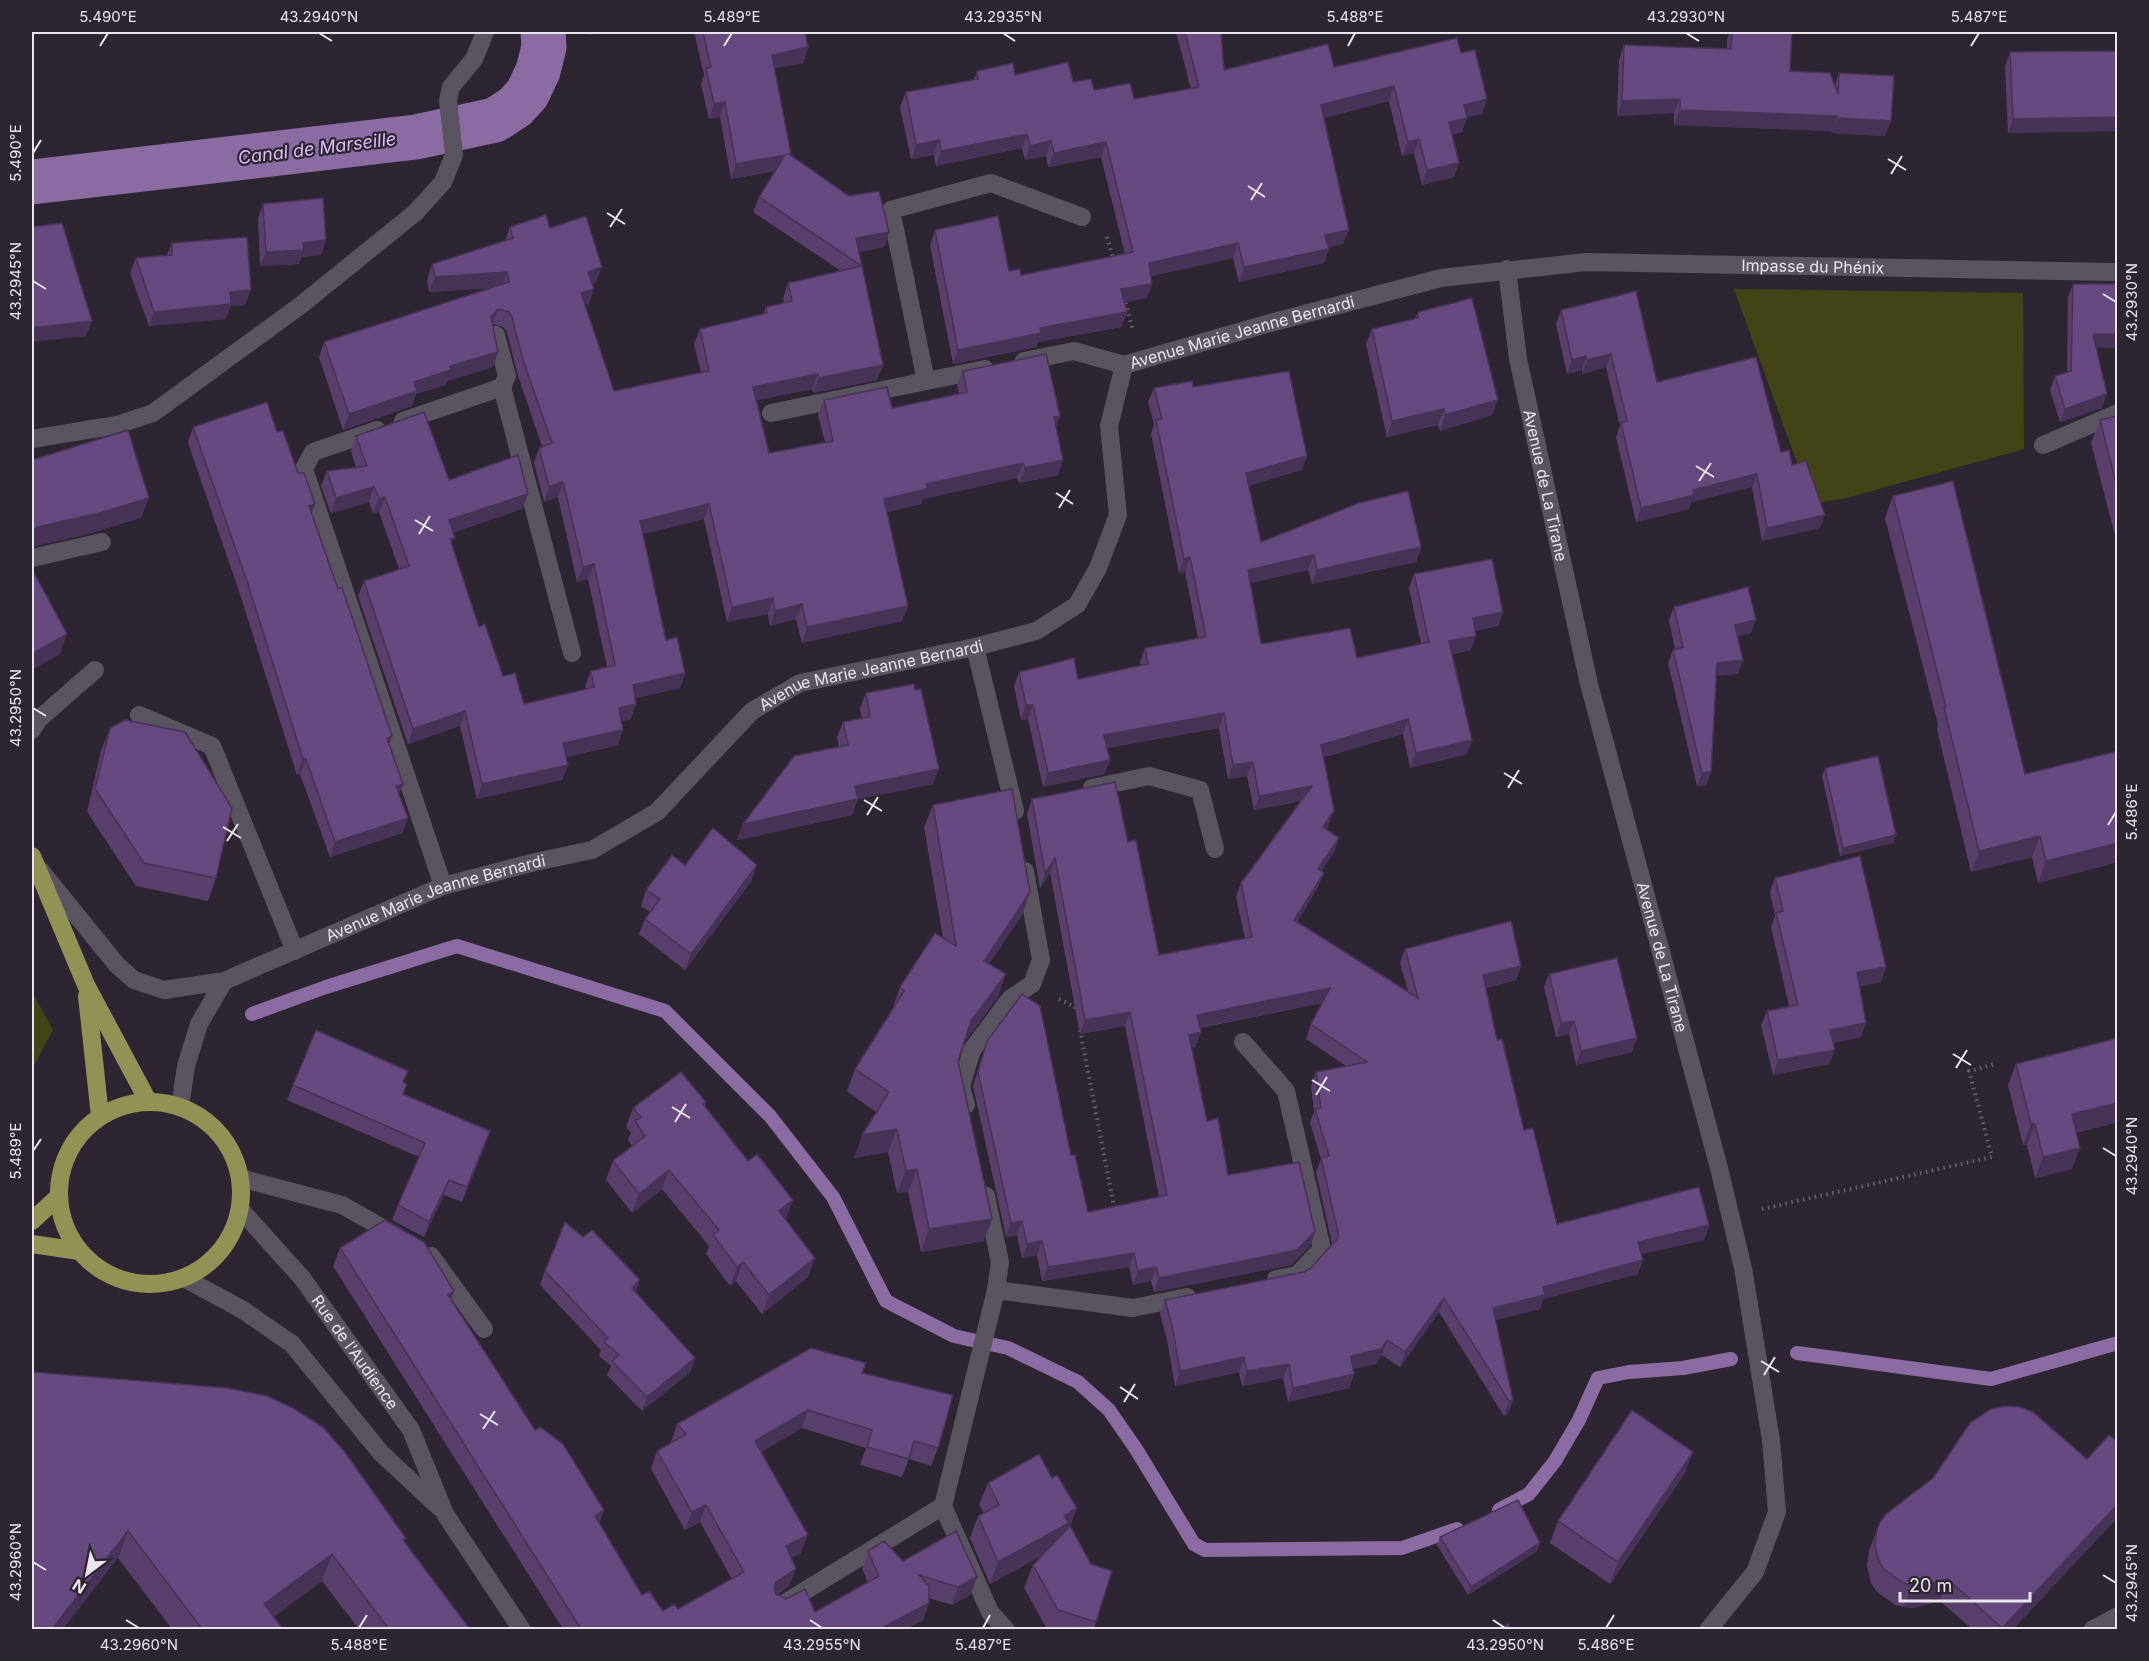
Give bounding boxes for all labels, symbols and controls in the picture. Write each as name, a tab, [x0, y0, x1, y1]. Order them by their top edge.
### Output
text: 5.490°E	[79, 7, 137, 26]
text: 43.2940°N	[280, 7, 358, 26]
text: 5.489°E	[703, 7, 761, 26]
text: 43.2935°N	[964, 7, 1042, 26]
text: 5.488°E	[1327, 7, 1383, 26]
text: 43.2930°N	[1647, 7, 1725, 26]
text: 5.487°E	[1951, 7, 2007, 26]
text: 5.490°E	[6, 124, 25, 182]
water label: Canal de Marseille	[237, 128, 397, 168]
text: 43.2945°N	[6, 242, 25, 320]
street label: Impasse du Phénix	[1741, 255, 1885, 278]
text: 43.2930°N	[2122, 263, 2141, 341]
street label: Avenue Marie Jeanne Bernardi	[1127, 291, 1356, 373]
street label: Avenue de La Tirane	[1519, 408, 1572, 563]
street label: Avenue Marie Jeanne Bernardi	[755, 635, 985, 715]
text: 43.2950°N	[6, 669, 25, 747]
text: 5.486°E	[2122, 783, 2141, 841]
street label: Avenue Marie Jeanne Bernardi	[322, 850, 547, 946]
street label: Avenue de La Tirane	[1633, 880, 1692, 1034]
text: 43.2940°N	[2122, 1117, 2141, 1195]
text: 5.489°E	[6, 1122, 25, 1180]
street label: Rue de l'Audience	[307, 1291, 403, 1413]
text: 43.2960°N	[6, 1523, 25, 1601]
north arrow	[57, 1544, 117, 1604]
text: 43.2945°N	[2122, 1544, 2141, 1622]
scale bar	[1900, 1565, 2030, 1603]
text: N	[69, 1575, 90, 1598]
text: 20 m	[1909, 1575, 1952, 1596]
text: 43.2960°N	[100, 1635, 178, 1654]
text: 5.488°E	[331, 1635, 387, 1654]
text: 43.2955°N	[783, 1635, 861, 1654]
text: 5.487°E	[955, 1635, 1011, 1654]
text: 43.2950°N	[1466, 1635, 1544, 1654]
text: 5.486°E	[1577, 1635, 1635, 1654]

